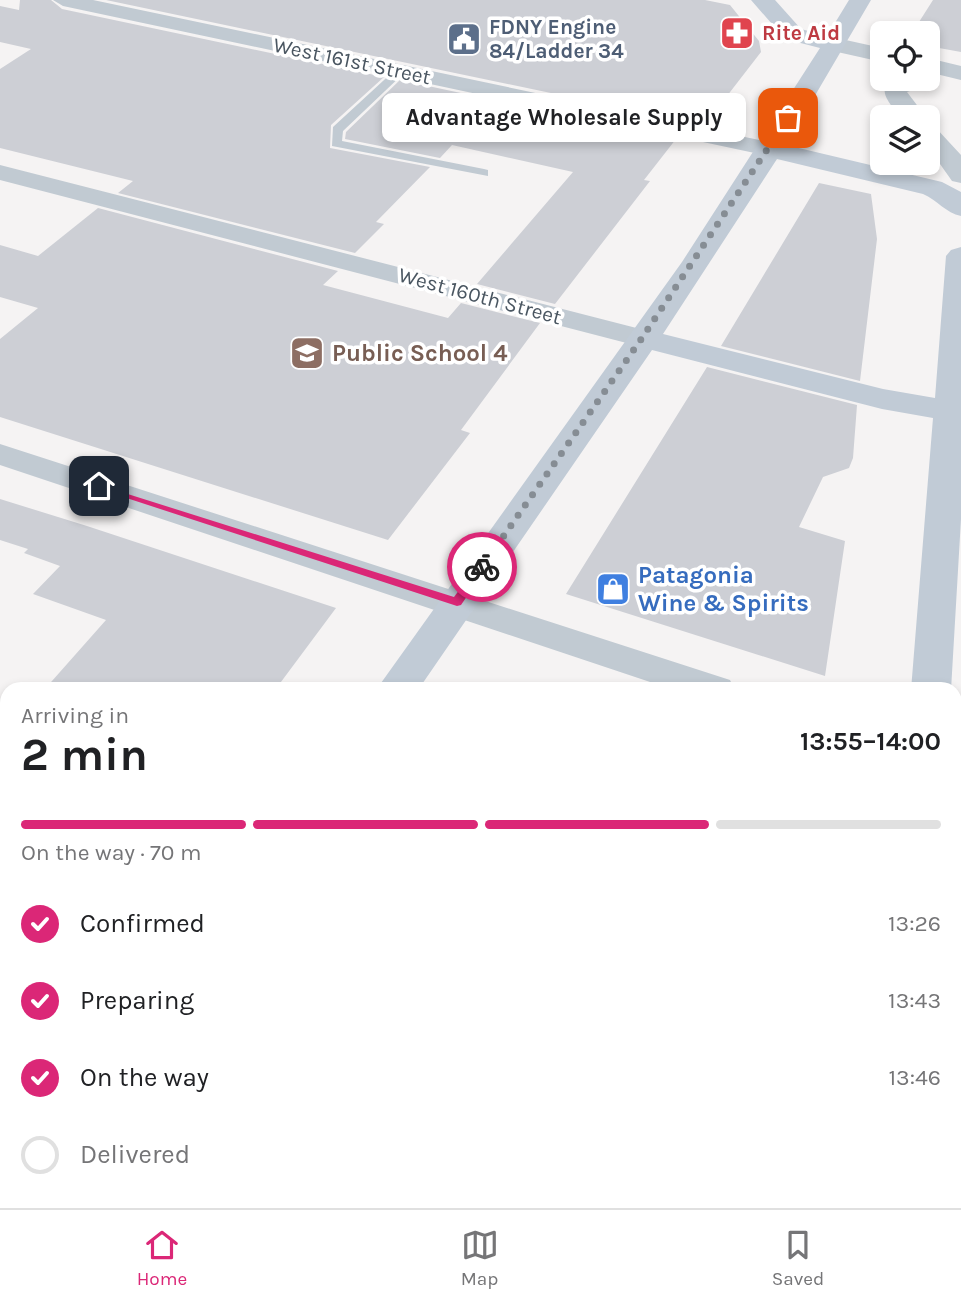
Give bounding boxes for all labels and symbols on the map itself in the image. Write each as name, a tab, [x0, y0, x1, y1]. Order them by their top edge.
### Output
pharmacy icon: Rite Aid	[718, 14, 756, 52]
place label: FDNY Engine 84/Ladder 34	[489, 15, 624, 63]
public building icon: FDNY Engine 84/Ladder 34	[445, 20, 483, 58]
place label: Rite Aid	[762, 21, 840, 45]
street label: West 161st Street	[271, 33, 433, 89]
pin	[758, 88, 818, 148]
callout: Advantage Wholesale Supply	[382, 94, 746, 142]
street label: West 160th Street	[396, 263, 564, 329]
school or university icon: Public School 4	[288, 334, 326, 372]
place label: Public School 4	[332, 339, 507, 367]
pin	[69, 456, 129, 516]
courier	[447, 532, 517, 602]
place label: Patagonia Wine & Spirits	[638, 561, 809, 617]
shop icon: Patagonia Wine & Spirits	[594, 570, 632, 608]

